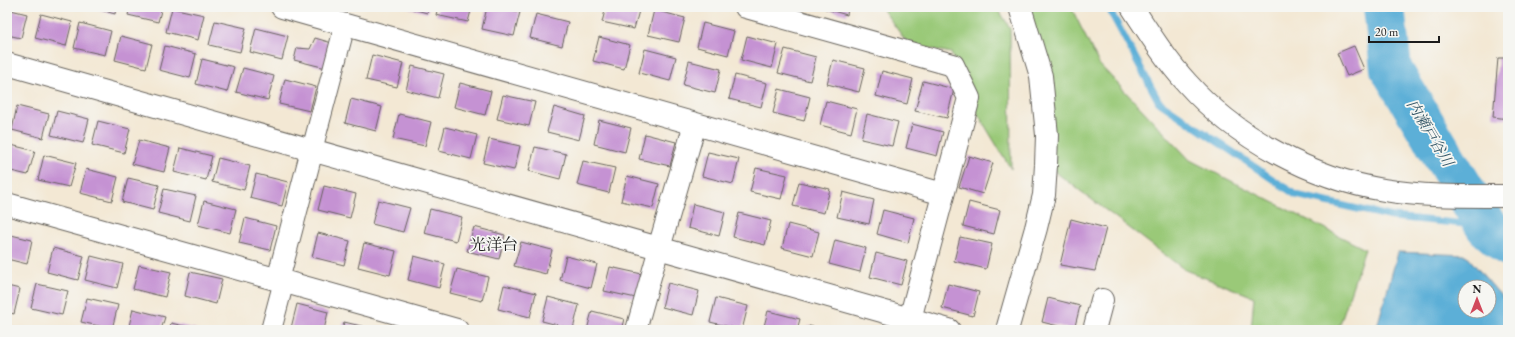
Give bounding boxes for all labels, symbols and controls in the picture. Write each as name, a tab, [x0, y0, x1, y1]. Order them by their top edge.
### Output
scale bar	[1369, 18, 1439, 44]
text: 20 m	[1375, 24, 1399, 40]
water label: 内瀬戸谷川	[1403, 96, 1459, 171]
district label: 光洋台	[470, 234, 518, 255]
north arrow	[1457, 279, 1497, 319]
text: N	[1473, 282, 1482, 296]

